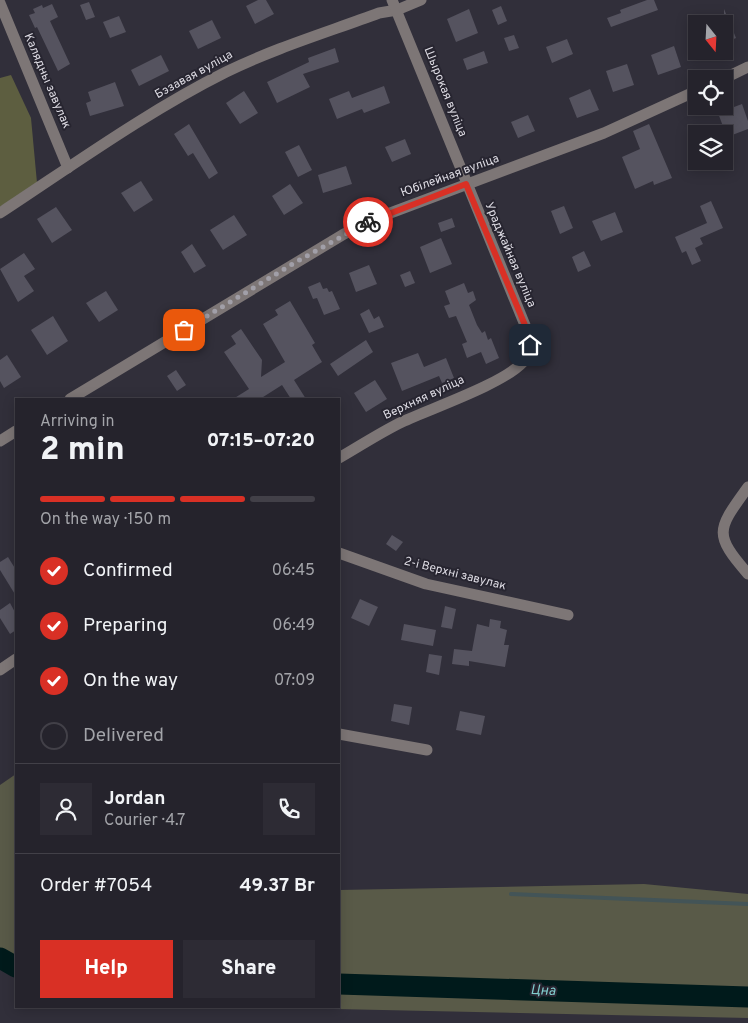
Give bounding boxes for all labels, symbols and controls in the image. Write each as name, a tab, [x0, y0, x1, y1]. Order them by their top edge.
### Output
north arrow	[688, 15, 732, 60]
map controls	[688, 15, 733, 170]
street label: Калядны завулак	[20, 31, 74, 131]
street label: Шырокая вуліца	[420, 45, 470, 139]
street label: Бэзавая вуліца	[152, 47, 236, 103]
button: locate	[688, 70, 733, 115]
button: layers	[688, 125, 733, 170]
street label: Юбілейная вуліца	[399, 151, 501, 201]
courier	[343, 197, 393, 247]
street label: Ураджайная вуліца	[481, 200, 539, 310]
icon: bike	[354, 208, 382, 236]
pin	[163, 309, 205, 351]
icon: bag	[170, 316, 198, 344]
pin	[509, 324, 551, 366]
icon: home	[516, 331, 544, 359]
street label: Верхняя вуліца	[381, 372, 467, 424]
text: Arriving in	[40, 412, 115, 432]
text: 07:15–07:20	[207, 429, 315, 453]
text: 2 min	[40, 431, 125, 471]
text: On the way · 150 m	[40, 510, 171, 530]
street label: 2-і Верхні завулак	[402, 554, 508, 594]
icon: check	[40, 557, 68, 585]
text: Confirmed	[83, 559, 173, 583]
text: 06:45	[272, 561, 315, 581]
icon: check	[40, 612, 68, 640]
text: Preparing	[83, 614, 167, 638]
text: 06:49	[272, 616, 315, 636]
icon: check	[40, 667, 68, 695]
text: On the way	[83, 669, 178, 693]
text: 07:09	[274, 671, 315, 691]
text: Delivered	[83, 724, 164, 748]
button: person	[40, 783, 92, 835]
button: phone	[263, 783, 315, 835]
text: Jordan	[104, 787, 166, 811]
text: Courier · 4.7	[104, 811, 185, 831]
text: Order #7054	[40, 874, 152, 898]
text: 49.37 Br	[239, 874, 315, 898]
button: Help	[40, 940, 173, 998]
button: Share	[183, 940, 315, 998]
water label: Цна	[530, 982, 557, 1000]

